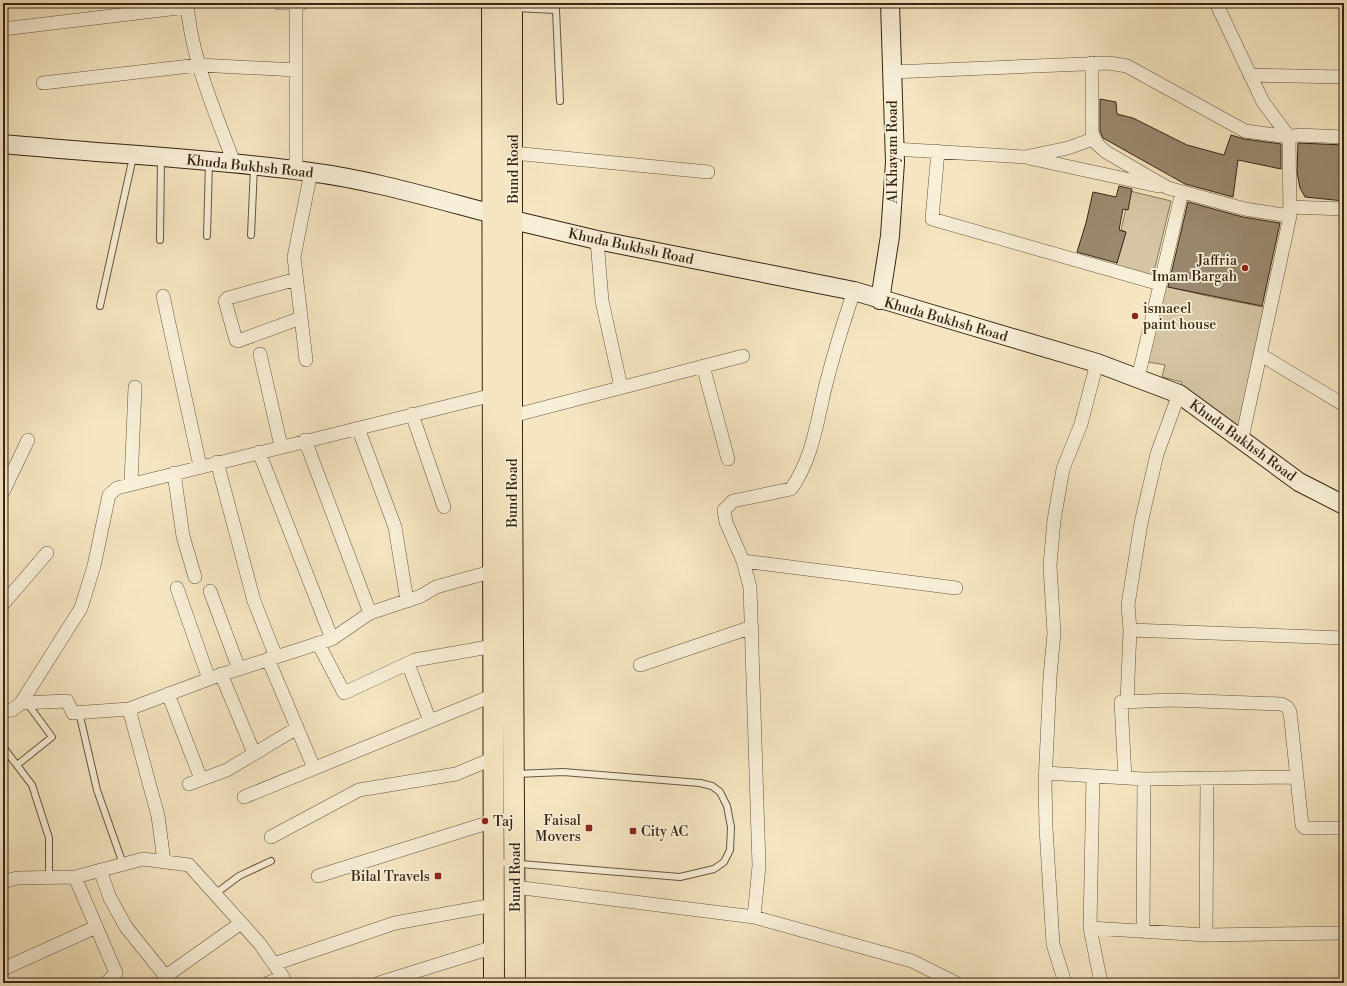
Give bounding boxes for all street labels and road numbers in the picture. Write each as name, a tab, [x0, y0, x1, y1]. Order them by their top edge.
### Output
street label: Al Khayam Road	[884, 100, 902, 205]
street label: Bund Road	[505, 134, 523, 205]
street label: Khuda Bukhsh Road	[185, 151, 314, 183]
street label: Khuda Bukhsh Road	[566, 225, 695, 269]
street label: Khuda Bukhsh Road	[882, 294, 1010, 346]
street label: Khuda Bukhsh Road	[1185, 396, 1299, 486]
street label: Bund Road	[504, 458, 522, 529]
street label: Bund Road	[507, 842, 525, 913]

